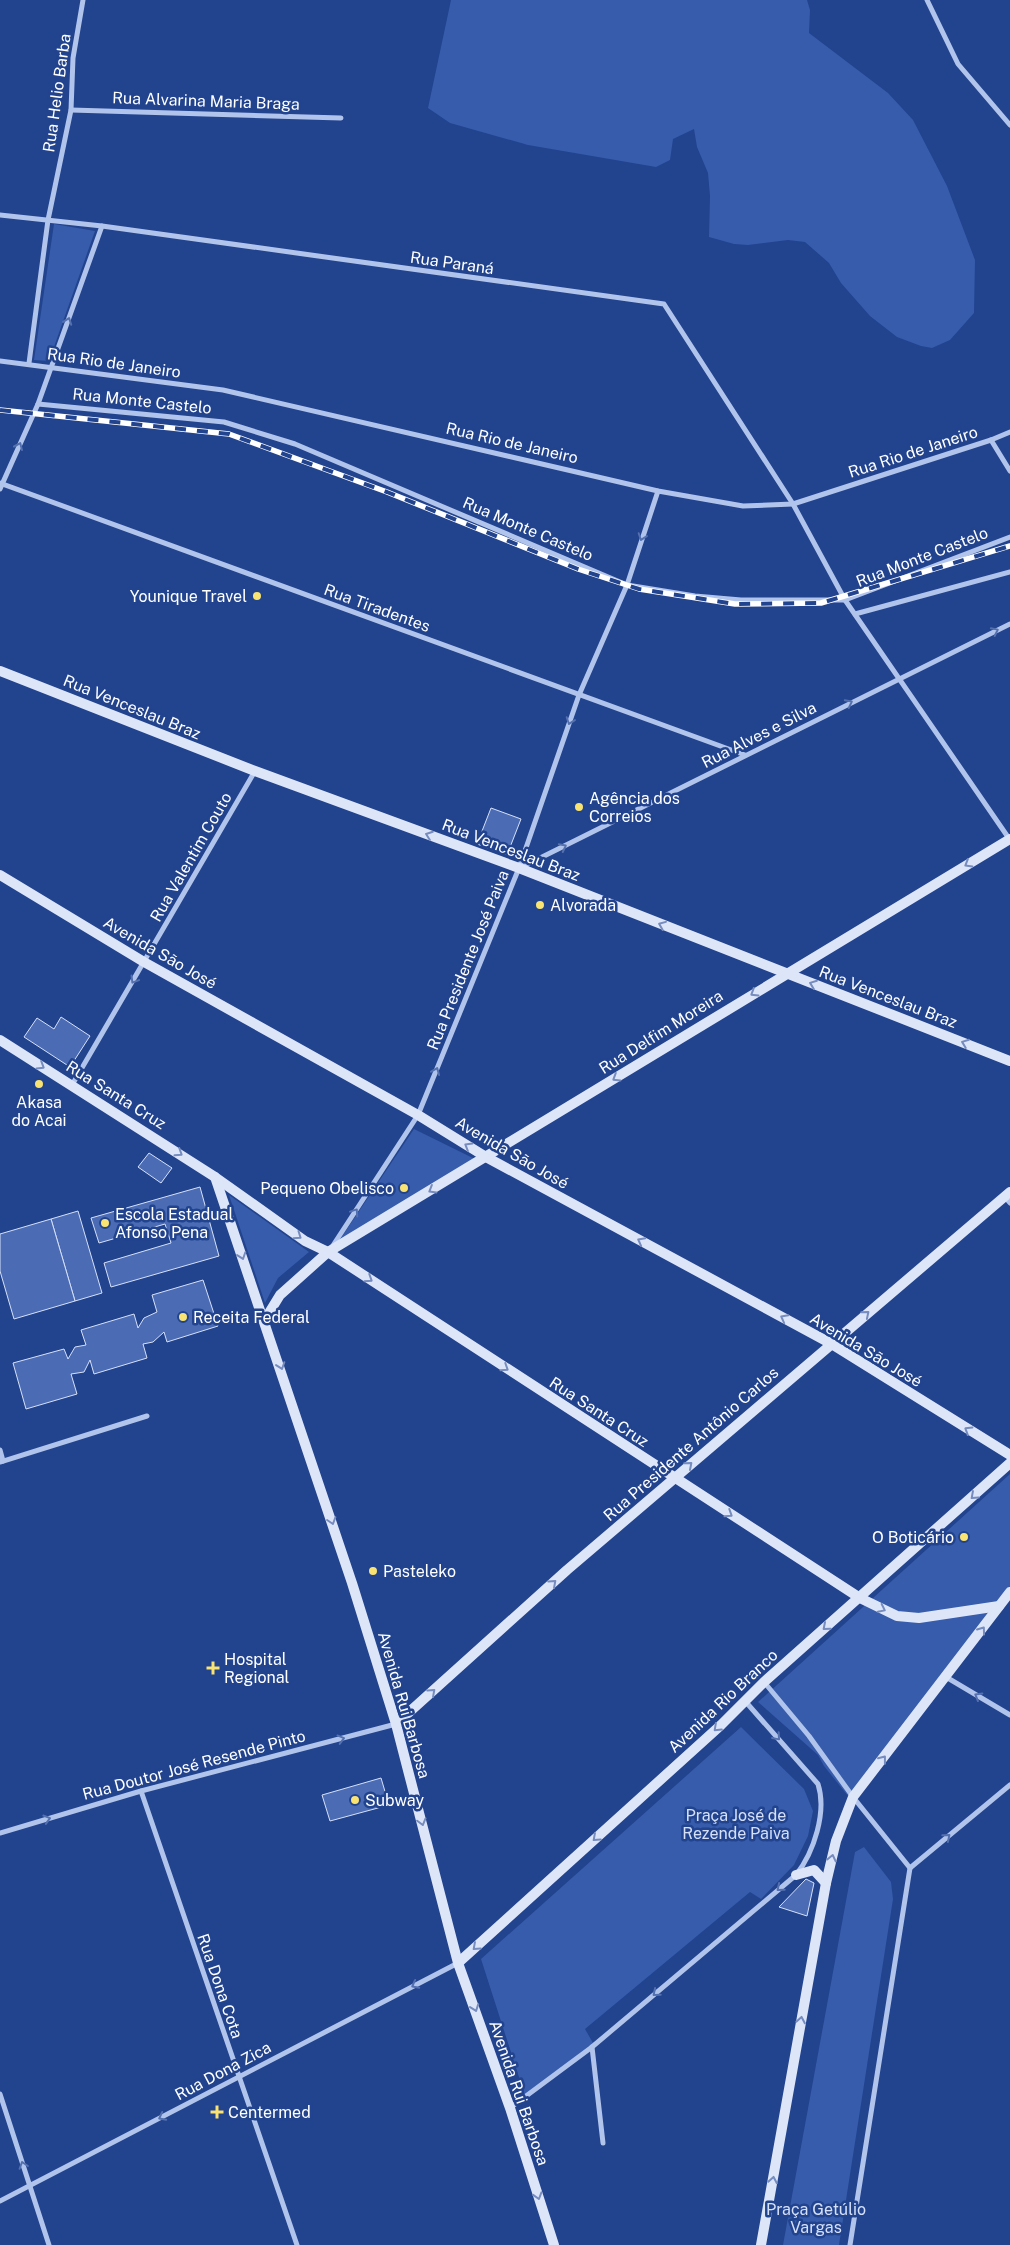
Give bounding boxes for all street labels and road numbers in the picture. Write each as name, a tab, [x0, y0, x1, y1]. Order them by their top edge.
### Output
street label: Rua Helio Barba	[39, 32, 75, 154]
street label: Rua Alvarina Maria Braga	[112, 88, 300, 114]
street label: Rua Paraná	[409, 248, 495, 278]
street label: Rua Rio de Janeiro	[46, 344, 182, 382]
street label: Rua Monte Castelo	[72, 384, 212, 418]
street label: Rua Rio de Janeiro	[444, 419, 580, 467]
street label: Rua Rio de Janeiro	[846, 422, 980, 482]
street label: Rua Monte Castelo	[460, 493, 596, 565]
street label: Rua Monte Castelo	[853, 523, 991, 591]
street label: Rua Tiradentes	[321, 580, 433, 636]
street label: Rua Venceslau Braz	[61, 671, 204, 743]
street label: Rua Alves e Silva	[698, 698, 820, 772]
street label: Rua Valentim Couto	[146, 789, 236, 925]
street label: Rua Venceslau Braz	[439, 815, 583, 885]
street label: Rua Presidente José Paiva	[423, 867, 513, 1053]
street label: Avenida São José	[100, 913, 220, 993]
street label: Rua Venceslau Braz	[816, 962, 960, 1032]
street label: Rua Delfim Moreira	[596, 986, 726, 1078]
street label: Rua Santa Cruz	[63, 1057, 170, 1133]
street label: Avenida São José	[452, 1113, 572, 1193]
street label: Avenida São José	[806, 1309, 926, 1391]
street label: Rua Presidente Antônio Carlos	[600, 1363, 782, 1525]
street label: Rua Santa Cruz	[546, 1373, 652, 1451]
street label: Avenida Rui Barbosa	[374, 1629, 434, 1781]
street label: Avenida Rio Branco	[664, 1645, 782, 1757]
street label: Rua Doutor José Resende Pinto	[80, 1726, 308, 1804]
street label: Rua Dona Cota	[193, 1931, 247, 2041]
street label: Avenida Rui Barbosa	[485, 2018, 553, 2168]
street label: Rua Dona Zica	[172, 2038, 274, 2104]

